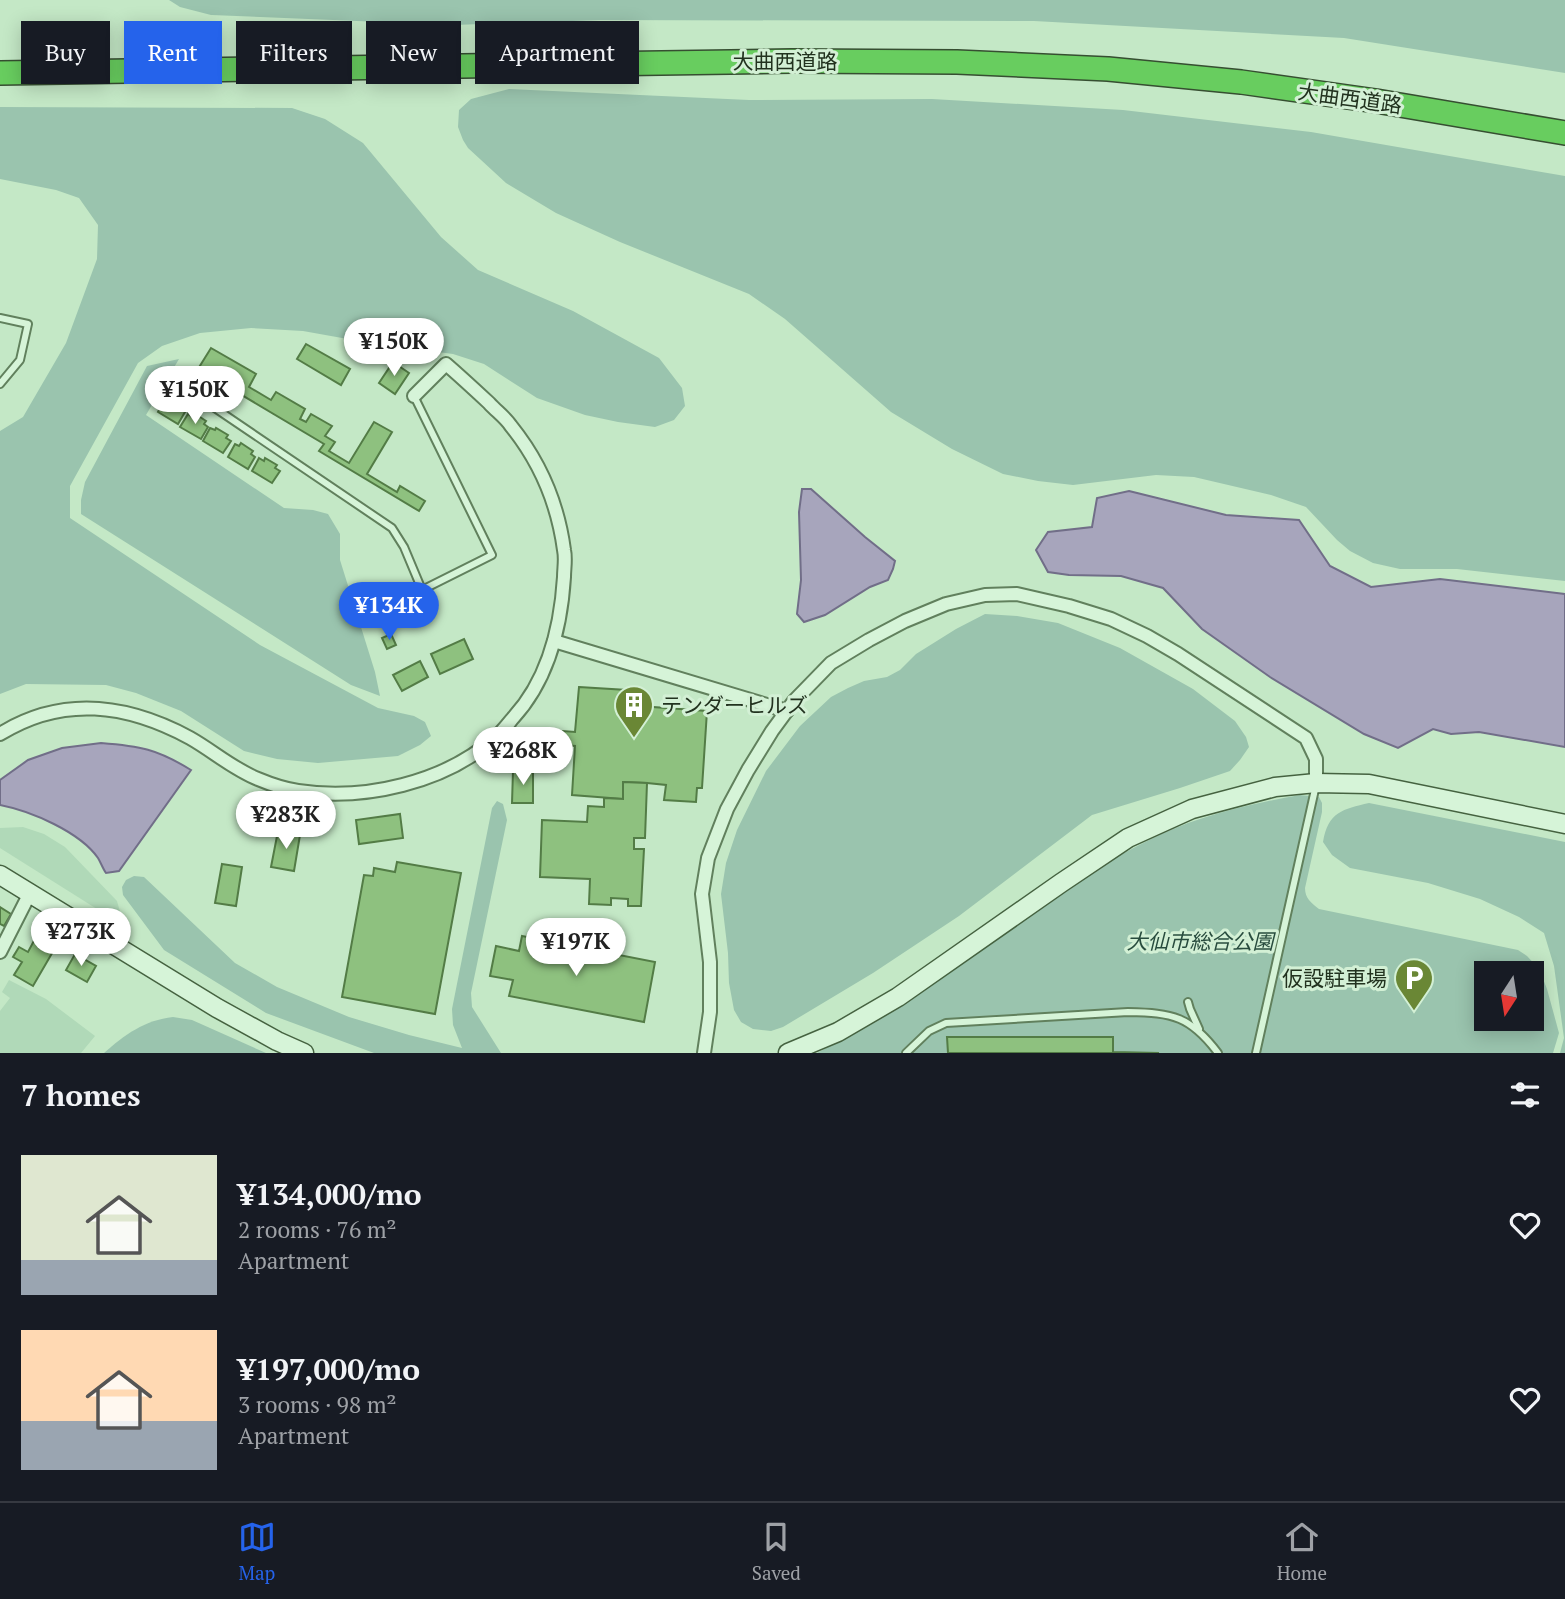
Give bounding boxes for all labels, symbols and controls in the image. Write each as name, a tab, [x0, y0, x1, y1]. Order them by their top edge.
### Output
chip: Buy	[21, 21, 110, 84]
chip: Rent	[124, 21, 222, 84]
chip: Filters	[236, 21, 352, 84]
chip: New	[366, 21, 461, 84]
chip: Apartment	[475, 21, 639, 84]
street label: 大曲西道路	[733, 47, 838, 75]
street label: 大曲西道路	[1296, 77, 1404, 119]
pin: ¥150K	[345, 318, 443, 378]
text: ¥150K	[360, 325, 428, 356]
pin: ¥150K	[146, 366, 244, 426]
text: ¥150K	[161, 373, 229, 404]
pin: ¥134K	[340, 582, 438, 642]
text: ¥134K	[355, 589, 423, 620]
building icon: テンダーヒルズ	[613, 684, 655, 739]
place label: テンダーヒルズ	[661, 691, 808, 719]
pin: ¥268K	[474, 728, 572, 787]
text: ¥268K	[489, 734, 557, 765]
pin: ¥283K	[237, 792, 335, 851]
text: ¥283K	[252, 798, 320, 829]
pin: ¥273K	[32, 908, 130, 968]
text: ¥273K	[47, 915, 115, 946]
pin: ¥197K	[527, 918, 625, 978]
text: ¥197K	[542, 925, 610, 956]
park label: 大仙市総合公園	[1127, 927, 1276, 955]
parking icon: 仮設駐車場	[1393, 957, 1435, 1012]
north arrow	[1474, 961, 1544, 1031]
map controls	[1474, 961, 1544, 1031]
place label: 仮設駐車場	[1282, 964, 1387, 992]
text: 7 homes	[21, 1075, 140, 1115]
icon: filters	[1506, 1076, 1544, 1114]
text: ¥134,000/mo	[238, 1174, 422, 1214]
icon: home	[77, 1183, 161, 1267]
icon: heart	[1506, 1206, 1544, 1244]
text: 2 rooms · 76 m²	[238, 1214, 397, 1245]
text: Apartment	[238, 1245, 349, 1276]
text: ¥197,000/mo	[238, 1349, 420, 1389]
icon: home	[77, 1358, 161, 1442]
icon: heart	[1506, 1381, 1544, 1419]
text: 3 rooms · 98 m²	[238, 1389, 397, 1420]
text: Apartment	[238, 1420, 349, 1451]
tab: Map	[238, 1518, 276, 1585]
tab: Saved	[752, 1518, 801, 1585]
tab: Home	[1277, 1518, 1327, 1585]

